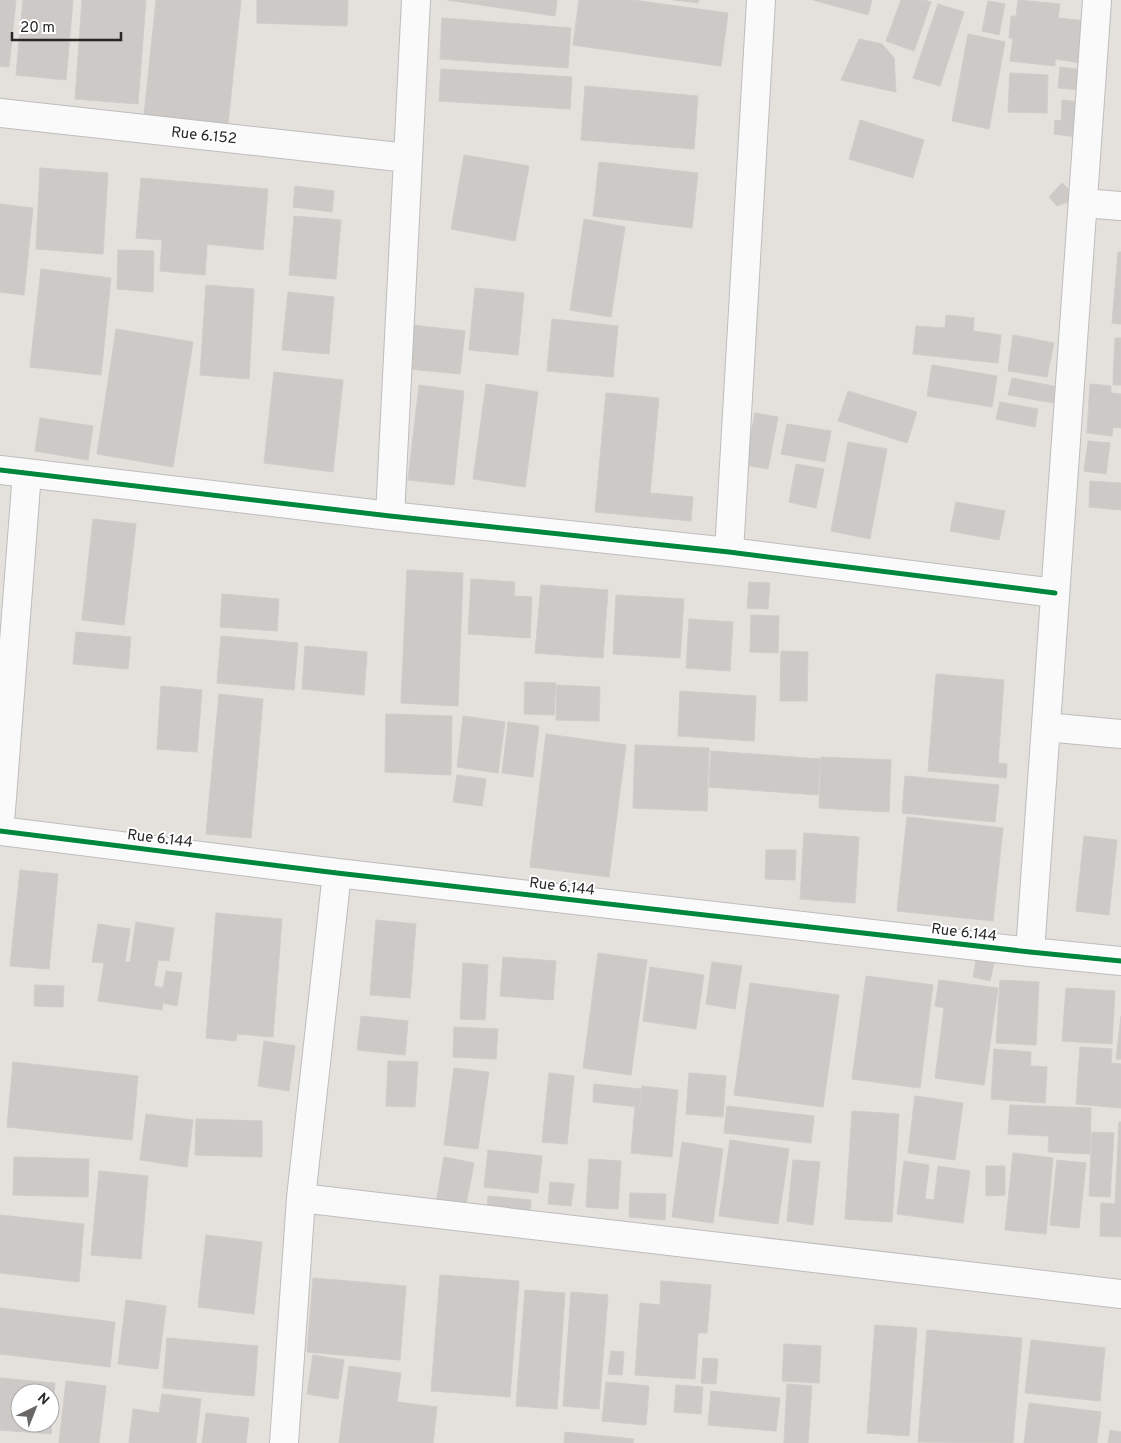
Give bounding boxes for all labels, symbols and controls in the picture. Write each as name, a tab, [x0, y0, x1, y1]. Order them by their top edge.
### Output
scale bar	[12, 10, 121, 42]
text: 20 m	[20, 19, 55, 38]
street label: Rue 6.152	[170, 124, 238, 149]
street label: Rue 6.144	[126, 826, 194, 853]
street label: Rue 6.144	[528, 874, 596, 901]
street label: Rue 6.144	[930, 920, 998, 947]
north arrow	[10, 1383, 60, 1433]
text: N	[33, 1390, 52, 1409]

